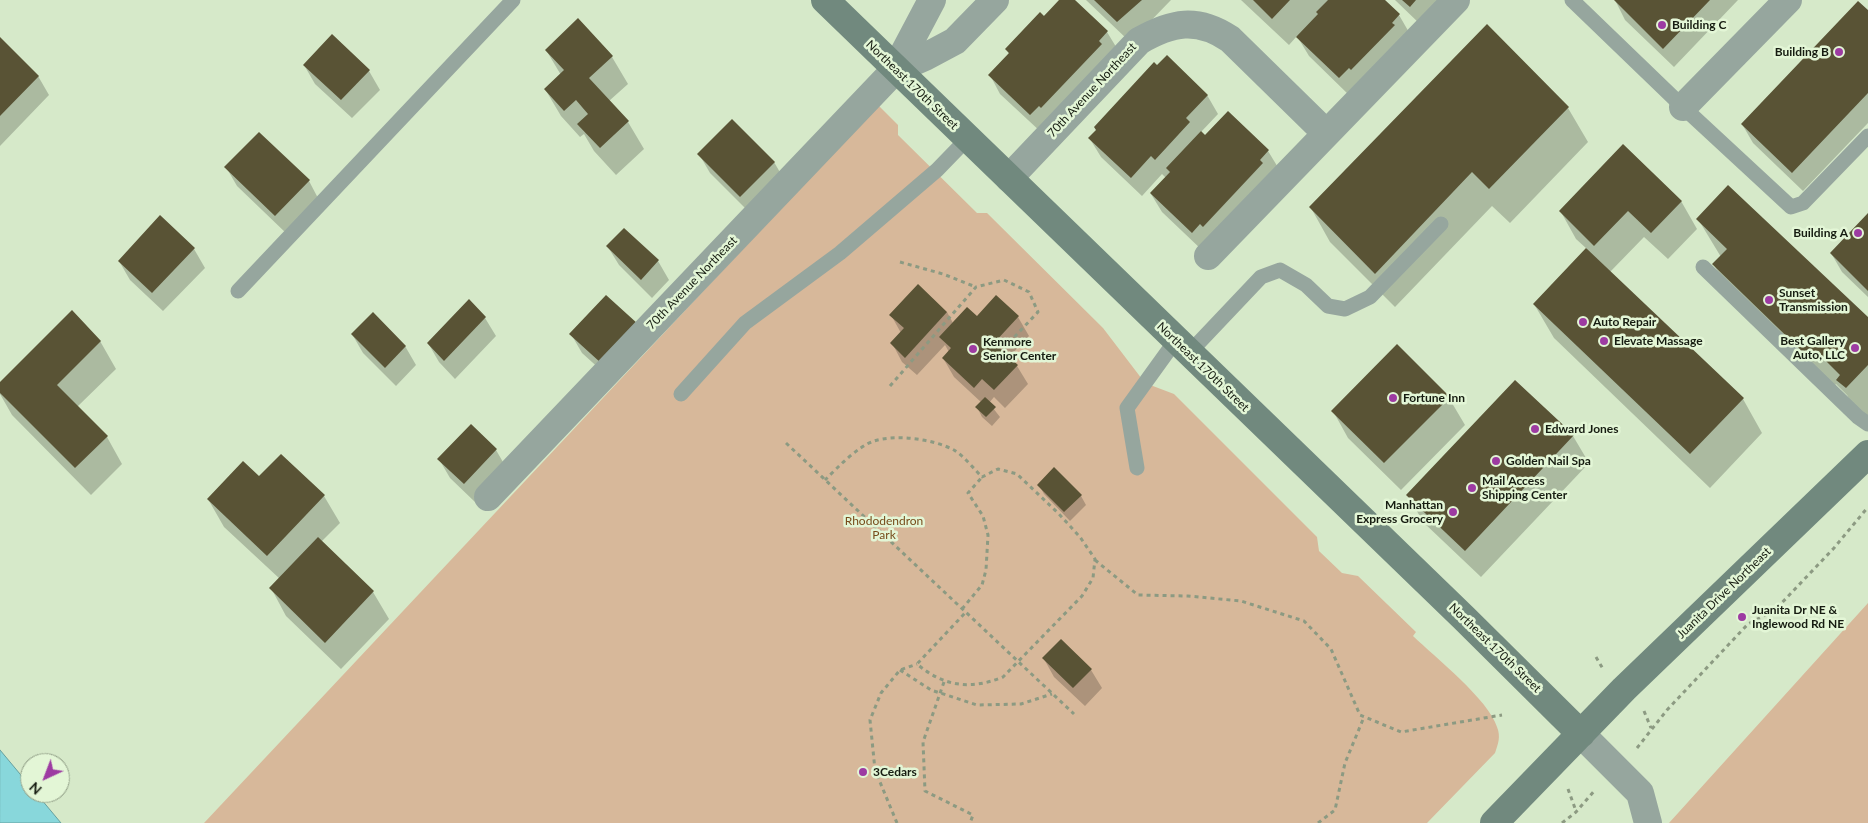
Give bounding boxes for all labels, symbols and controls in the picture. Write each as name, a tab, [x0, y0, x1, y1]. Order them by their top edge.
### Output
place label: Building C	[1672, 18, 1726, 32]
marker: Building C	[1656, 19, 1668, 31]
street label: Northeast 170th Street	[863, 37, 961, 133]
street label: 70th Avenue Northeast	[1045, 40, 1139, 140]
place label: Building B	[1775, 45, 1829, 59]
marker: Building B	[1833, 46, 1845, 58]
place label: Building A	[1793, 226, 1848, 240]
marker: Building A	[1852, 227, 1864, 239]
street label: 70th Avenue Northeast	[644, 233, 740, 333]
place label: Sunset Transmission	[1779, 286, 1848, 314]
marker: Sunset Transmission	[1763, 294, 1775, 306]
place label: Auto Repair	[1593, 315, 1656, 329]
marker: Auto Repair	[1577, 316, 1589, 328]
street label: Northeast 170th Street	[1154, 319, 1252, 415]
place label: Elevate Massage	[1614, 334, 1703, 348]
place label: Best Gallery Auto, LLC	[1780, 334, 1845, 362]
place label: Kenmore Senior Center	[983, 335, 1056, 363]
marker: Elevate Massage	[1598, 335, 1610, 347]
marker: Best Gallery Auto, LLC	[1849, 342, 1861, 354]
marker: Kenmore Senior Center	[967, 343, 979, 355]
place label: Fortune Inn	[1403, 391, 1465, 405]
marker: Fortune Inn	[1387, 392, 1399, 404]
place label: Edward Jones	[1545, 422, 1618, 436]
marker: Edward Jones	[1529, 423, 1541, 435]
place label: Golden Nail Spa	[1506, 454, 1591, 468]
marker: Golden Nail Spa	[1490, 455, 1502, 467]
place label: Mail Access Shipping Center	[1482, 474, 1567, 502]
marker: Mail Access Shipping Center	[1466, 482, 1478, 494]
place label: Manhattan Express Grocery	[1356, 498, 1443, 526]
marker: Manhattan Express Grocery	[1447, 506, 1459, 518]
park label: Rhododendron Park	[845, 514, 923, 542]
street label: Juanita Drive Northeast	[1674, 544, 1774, 642]
street label: Northeast 170th Street	[1446, 600, 1544, 696]
place label: Juanita Dr NE & Inglewood Rd NE	[1752, 603, 1844, 631]
marker: Juanita Dr NE & Inglewood Rd NE	[1736, 611, 1748, 623]
north arrow	[20, 753, 70, 803]
place label: 3Cedars	[873, 765, 917, 779]
marker: 3Cedars	[857, 766, 869, 778]
text: N	[25, 779, 45, 799]

